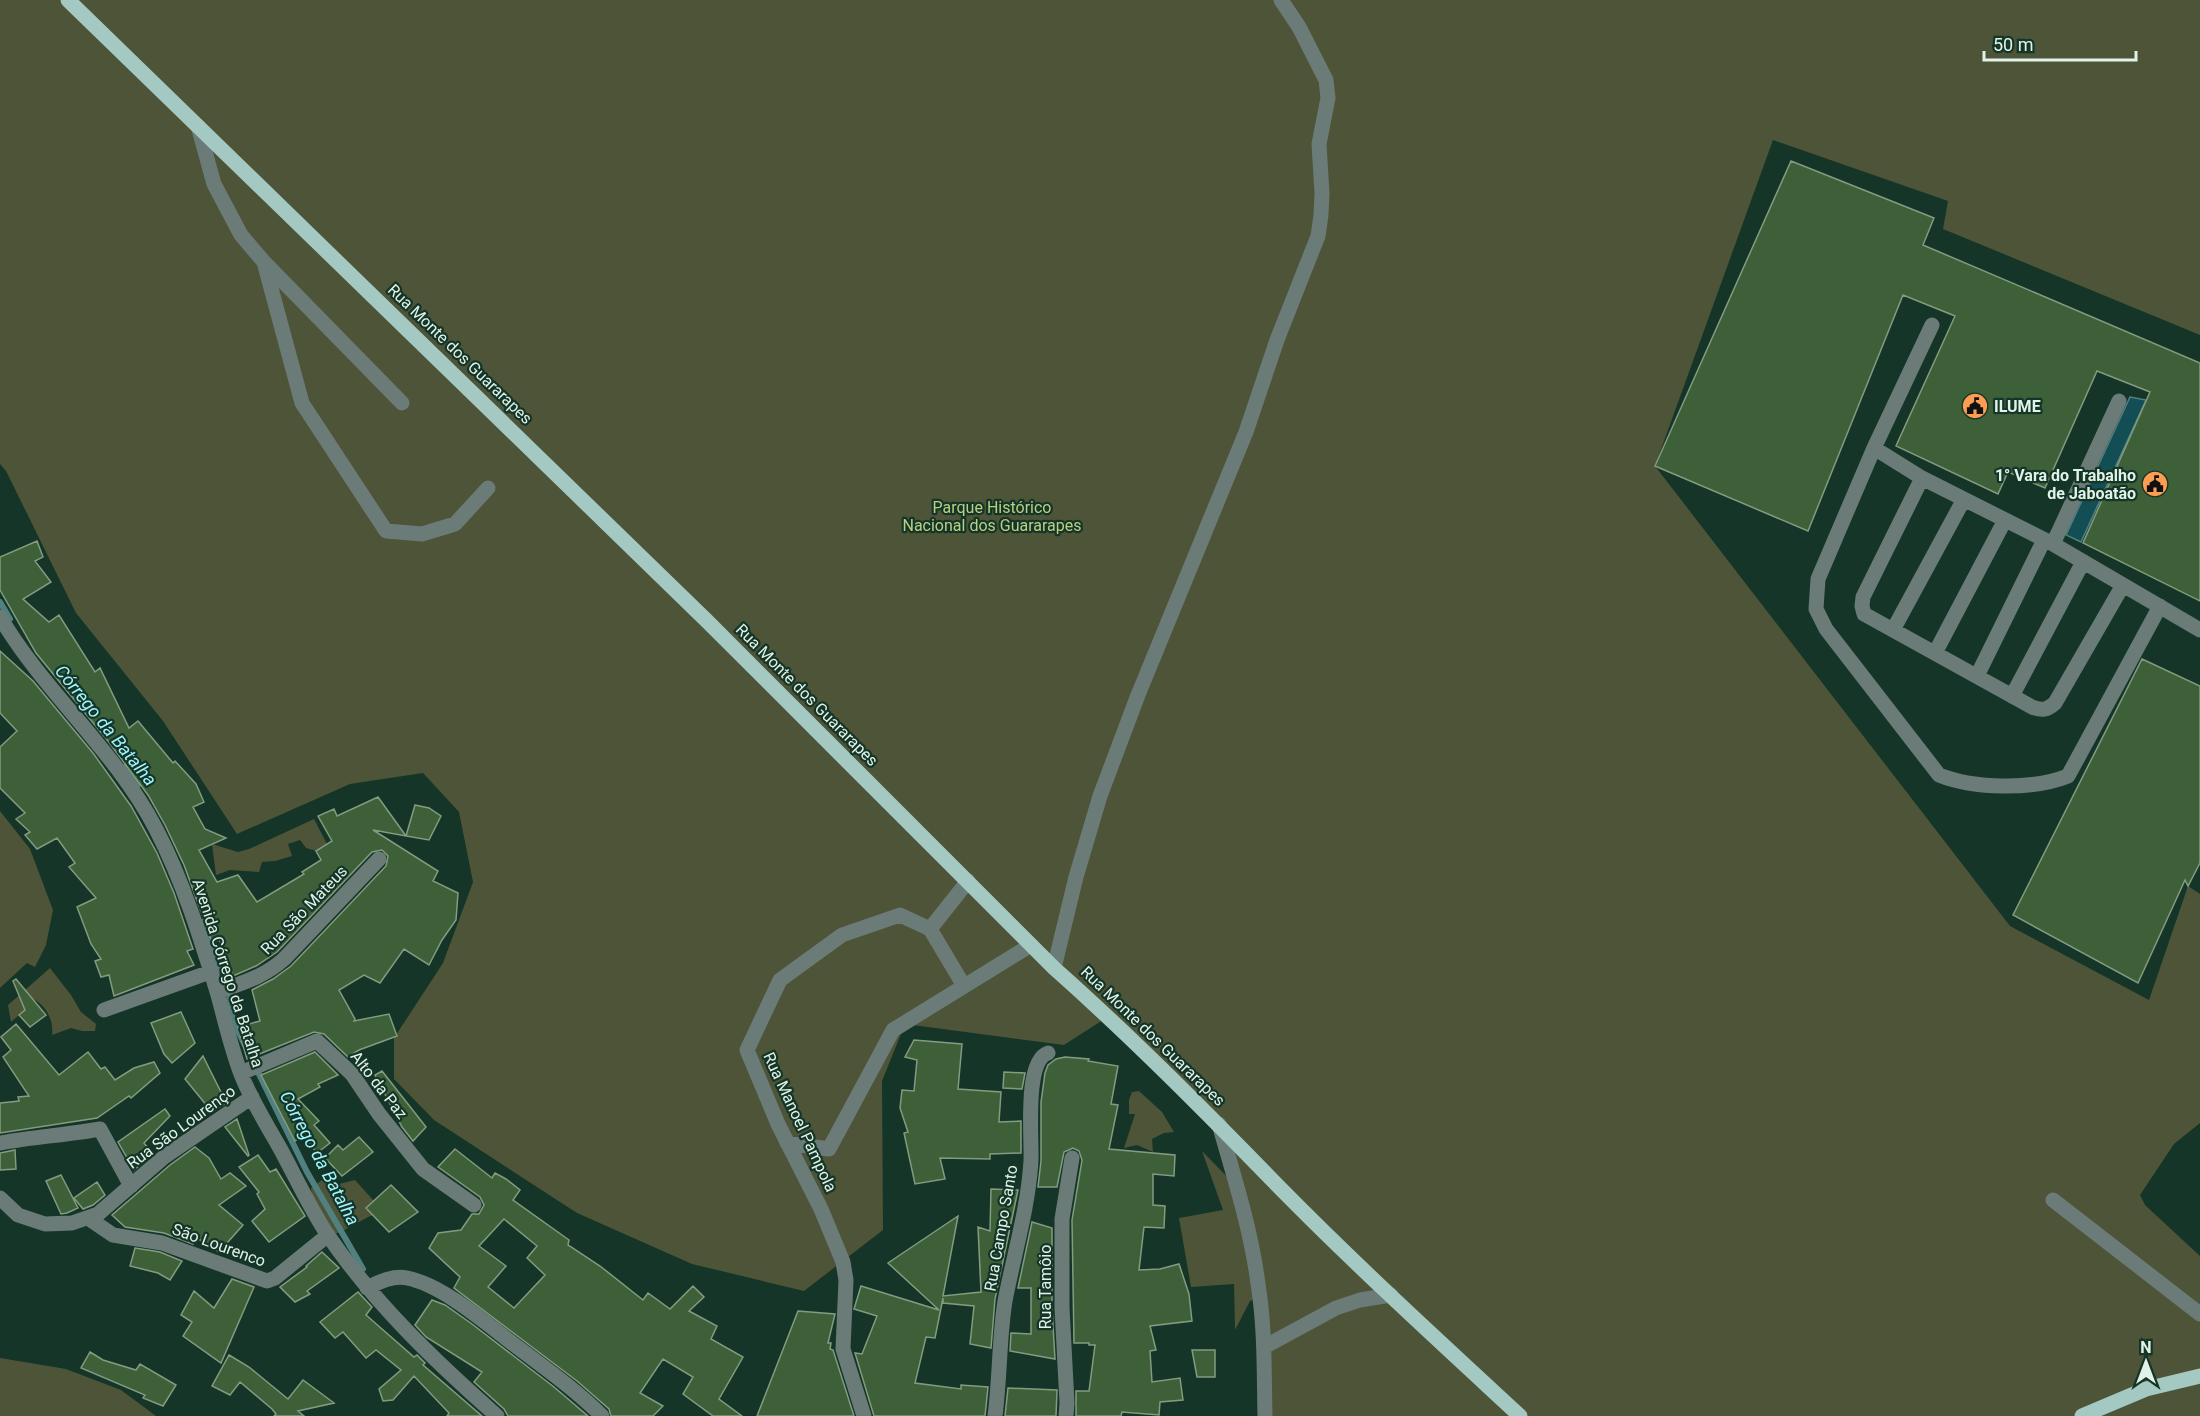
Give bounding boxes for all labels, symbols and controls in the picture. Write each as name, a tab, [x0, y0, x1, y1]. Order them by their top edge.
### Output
scale bar	[1984, 24, 2136, 62]
text: 50 m	[1993, 34, 2033, 55]
street label: Rua Monte dos Guararapes	[384, 280, 536, 428]
public building icon: ILUME	[1960, 391, 1990, 421]
place label: ILUME	[1994, 397, 2041, 416]
place label: 1° Vara do Trabalho de Jaboatão	[1995, 466, 2136, 503]
public building icon: 1° Vara do Trabalho de Jaboatão	[2140, 469, 2170, 499]
park label: Parque Histórico Nacional dos Guararapes	[902, 498, 1082, 535]
street label: Rua Monte dos Guararapes	[732, 620, 882, 770]
water label: Córrego da Batalha	[51, 660, 161, 790]
street label: Rua São Mateus	[257, 862, 351, 958]
street label: Avenida Córrego da Batalha	[189, 876, 267, 1070]
street label: Rua Monte dos Guararapes	[1077, 962, 1229, 1110]
street label: Alto da Paz	[347, 1047, 411, 1123]
street label: Rua Manoel Pampola	[759, 1049, 841, 1195]
street label: Rua São Lourenço	[123, 1081, 239, 1173]
water label: Córrego da Batalha	[276, 1087, 364, 1229]
street label: Rua Campo Santo	[981, 1163, 1021, 1293]
street label: São Lourenco	[170, 1219, 268, 1271]
street label: Rua Tamôio	[1036, 1245, 1055, 1329]
north arrow	[2116, 1332, 2176, 1392]
text: N	[2140, 1338, 2152, 1357]

